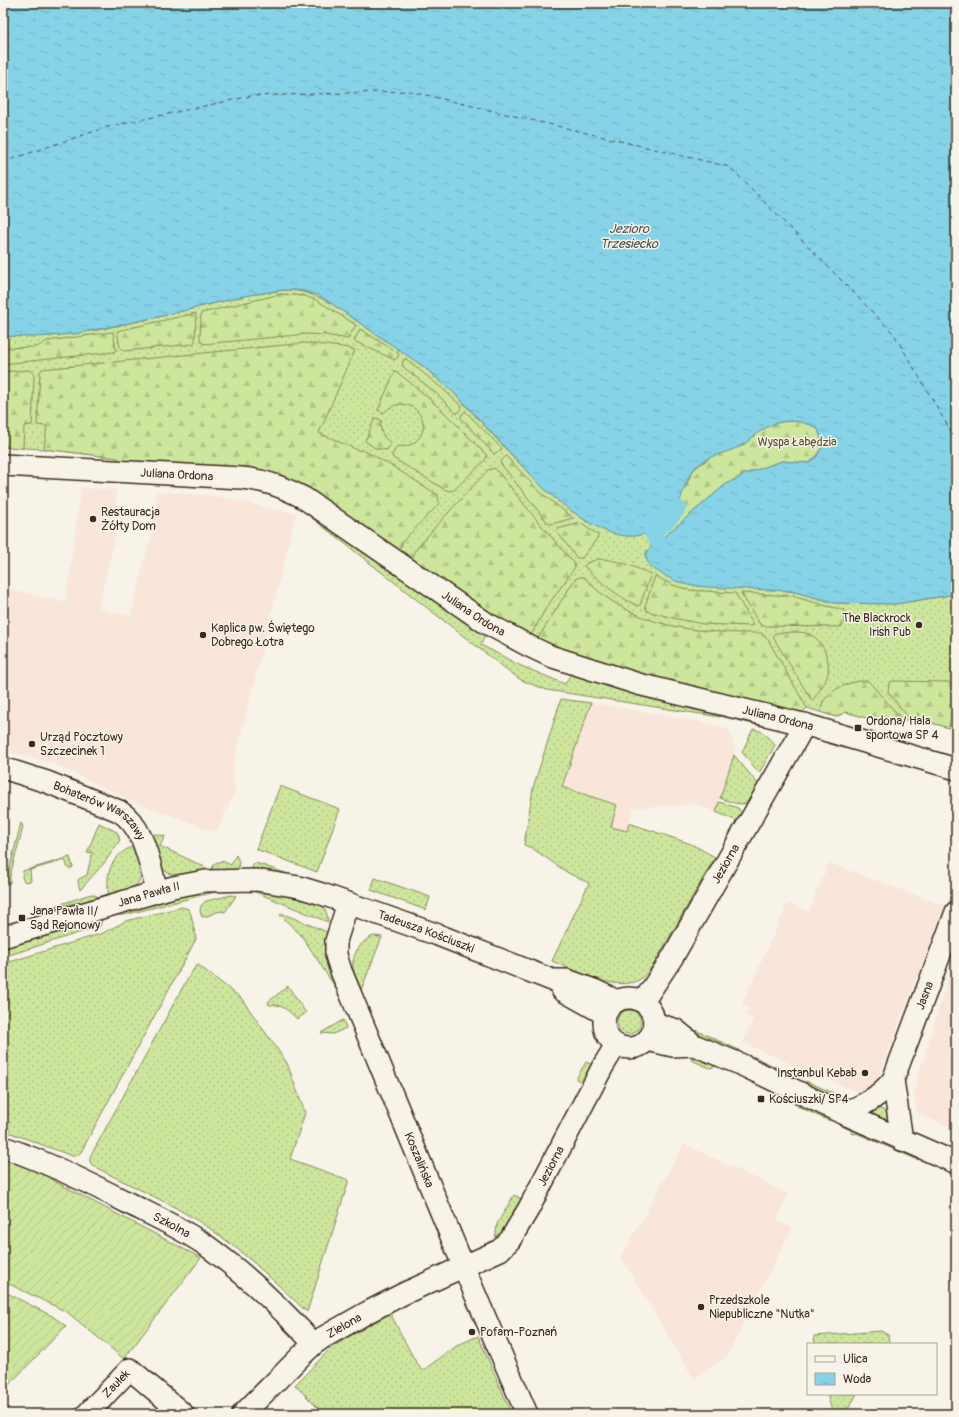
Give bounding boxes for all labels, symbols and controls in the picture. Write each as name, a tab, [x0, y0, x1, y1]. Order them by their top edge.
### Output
water label: Jezioro Trzesiecko	[600, 221, 659, 252]
park label: Wyspa Łabędzia	[757, 435, 837, 450]
street label: Juliana Ordona	[140, 465, 214, 484]
place label: Restauracja Żółty Dom	[101, 505, 160, 534]
marker: Restauracja Żółty Dom	[88, 514, 98, 524]
street label: Juliana Ordona	[439, 587, 508, 640]
place label: The Blackrock Irish Pub	[842, 611, 911, 640]
place label: Kaplica pw. Świętego Dobrego Łotra	[211, 620, 315, 650]
marker: The Blackrock Irish Pub	[914, 620, 924, 630]
marker: Kaplica pw. Świętego Dobrego Łotra	[198, 630, 208, 640]
street label: Juliana Ordona	[741, 702, 816, 734]
place label: Ordona/ Hala sportowa SP 4	[866, 714, 938, 743]
marker: Ordona/ Hala sportowa SP 4	[853, 723, 863, 733]
place label: Urząd Pocztowy Szczecinek 1	[40, 730, 123, 759]
marker: Urząd Pocztowy Szczecinek 1	[27, 739, 37, 749]
street label: Bohaterów Warszawy	[51, 778, 149, 842]
street label: Jeziorna	[708, 841, 743, 886]
street label: Jana Pawła II	[116, 878, 181, 910]
place label: Jana Pawła II/ Sąd Rejonowy	[30, 904, 100, 933]
street label: Tadeusza Kościuszki	[376, 907, 476, 956]
marker: Jana Pawła II/ Sąd Rejonowy	[17, 913, 27, 923]
street label: Jasna	[913, 979, 937, 1012]
place label: Instanbul Kebab	[777, 1066, 857, 1081]
marker: Instanbul Kebab	[860, 1068, 870, 1078]
place label: Kościuszki/ SP4	[769, 1092, 849, 1107]
marker: Kościuszki/ SP4	[756, 1094, 766, 1104]
street label: Koszalińska	[401, 1130, 438, 1190]
street label: Jeziorna	[534, 1143, 568, 1189]
street label: Szkolna	[151, 1209, 193, 1241]
place label: Przedszkole Niepubliczne "Nutka"	[709, 1293, 815, 1322]
marker: Przedszkole Niepubliczne "Nutka"	[696, 1302, 706, 1312]
street label: Zielona	[324, 1310, 365, 1341]
place label: Pofam-Poznań	[480, 1325, 557, 1340]
marker: Pofam-Poznań	[467, 1327, 477, 1337]
legend	[807, 1343, 937, 1395]
text: Ulica	[843, 1352, 868, 1367]
street label: Zaułek	[99, 1366, 133, 1401]
text: Woda	[843, 1372, 872, 1387]

